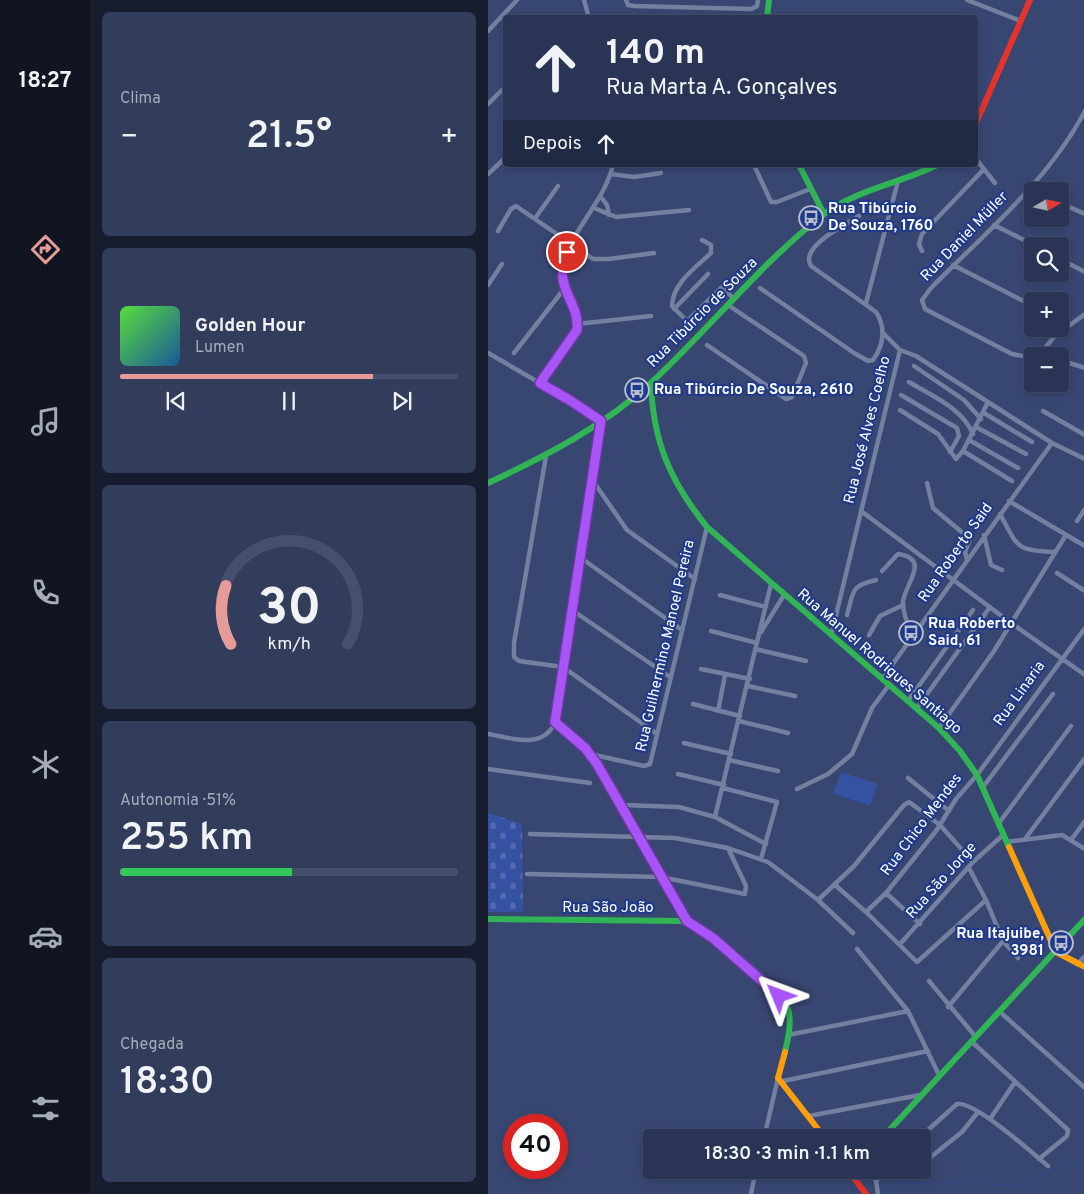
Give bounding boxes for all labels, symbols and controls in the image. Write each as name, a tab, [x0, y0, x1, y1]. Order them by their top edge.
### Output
text: 140 m	[606, 32, 705, 76]
icon: ahead	[523, 35, 588, 100]
text: 18:27	[18, 68, 72, 95]
text: Rua Marta A. Gonçalves	[606, 75, 838, 102]
text: Clima	[120, 89, 161, 109]
text: 21.5°	[246, 113, 332, 162]
text: −	[120, 120, 138, 156]
text: +	[440, 120, 458, 156]
icon: ahead	[592, 130, 620, 158]
text: Depois	[523, 132, 582, 156]
north arrow	[1024, 182, 1069, 228]
map controls	[1024, 182, 1069, 392]
street label: Rua Daniel Müller	[917, 188, 1013, 286]
place label: Rua Tibúrcio De Souza, 1760	[828, 200, 933, 236]
bus stop icon: Rua Tibúrcio De Souza, 1760	[798, 205, 824, 231]
pin	[546, 231, 588, 273]
icon: directions	[28, 232, 63, 267]
button: search	[1024, 237, 1069, 282]
icon: arrive	[553, 238, 581, 266]
street label: Rua Tibúrcio de Souza	[644, 254, 762, 372]
button: +	[1024, 292, 1069, 337]
text: Golden Hour	[195, 314, 306, 338]
text: Lumen	[195, 338, 245, 358]
button: −	[1024, 347, 1069, 392]
street label: Rua José Alves Coelho	[840, 354, 896, 506]
bus stop icon: Rua Tibúrcio De Souza, 2610	[624, 377, 650, 403]
place label: Rua Tibúrcio De Souza, 2610	[654, 381, 854, 400]
icon: previous	[162, 387, 190, 415]
icon: pause	[275, 387, 303, 415]
icon: next	[388, 387, 416, 415]
icon: music	[28, 404, 63, 439]
street label: Rua Roberto Said	[915, 500, 997, 606]
street label: Rua Guilhermino Manoel Pereira	[632, 538, 700, 754]
icon: phone	[28, 575, 63, 610]
text: 30	[257, 577, 321, 643]
street label: Rua Manuel Rodrigues Santiago	[793, 585, 965, 739]
place label: Rua Roberto Said, 61	[928, 615, 1015, 651]
bus stop icon: Rua Roberto Said, 61	[898, 620, 924, 646]
text: km/h	[267, 633, 311, 656]
street label: Rua Linaria	[990, 658, 1050, 730]
icon: climate	[28, 747, 63, 782]
street label: Rua Chico Mendes	[877, 770, 967, 880]
text: Autonomia · 51%	[120, 791, 236, 811]
text: 255 km	[120, 815, 253, 864]
street label: Rua São Jorge	[903, 839, 981, 923]
street label: Rua São João	[562, 899, 654, 918]
icon: car	[28, 919, 63, 954]
place label: Rua Itajuibe, 3981	[956, 925, 1044, 961]
bus stop icon: Rua Itajuibe, 3981	[1048, 930, 1074, 956]
position arrow	[752, 969, 804, 1021]
text: Chegada	[120, 1035, 184, 1055]
text: 18:30	[120, 1059, 215, 1108]
icon: filters	[28, 1091, 63, 1126]
speed limit sign: 40	[503, 1114, 568, 1179]
text: 18:30 · 3 min · 1.1 km	[704, 1142, 870, 1166]

